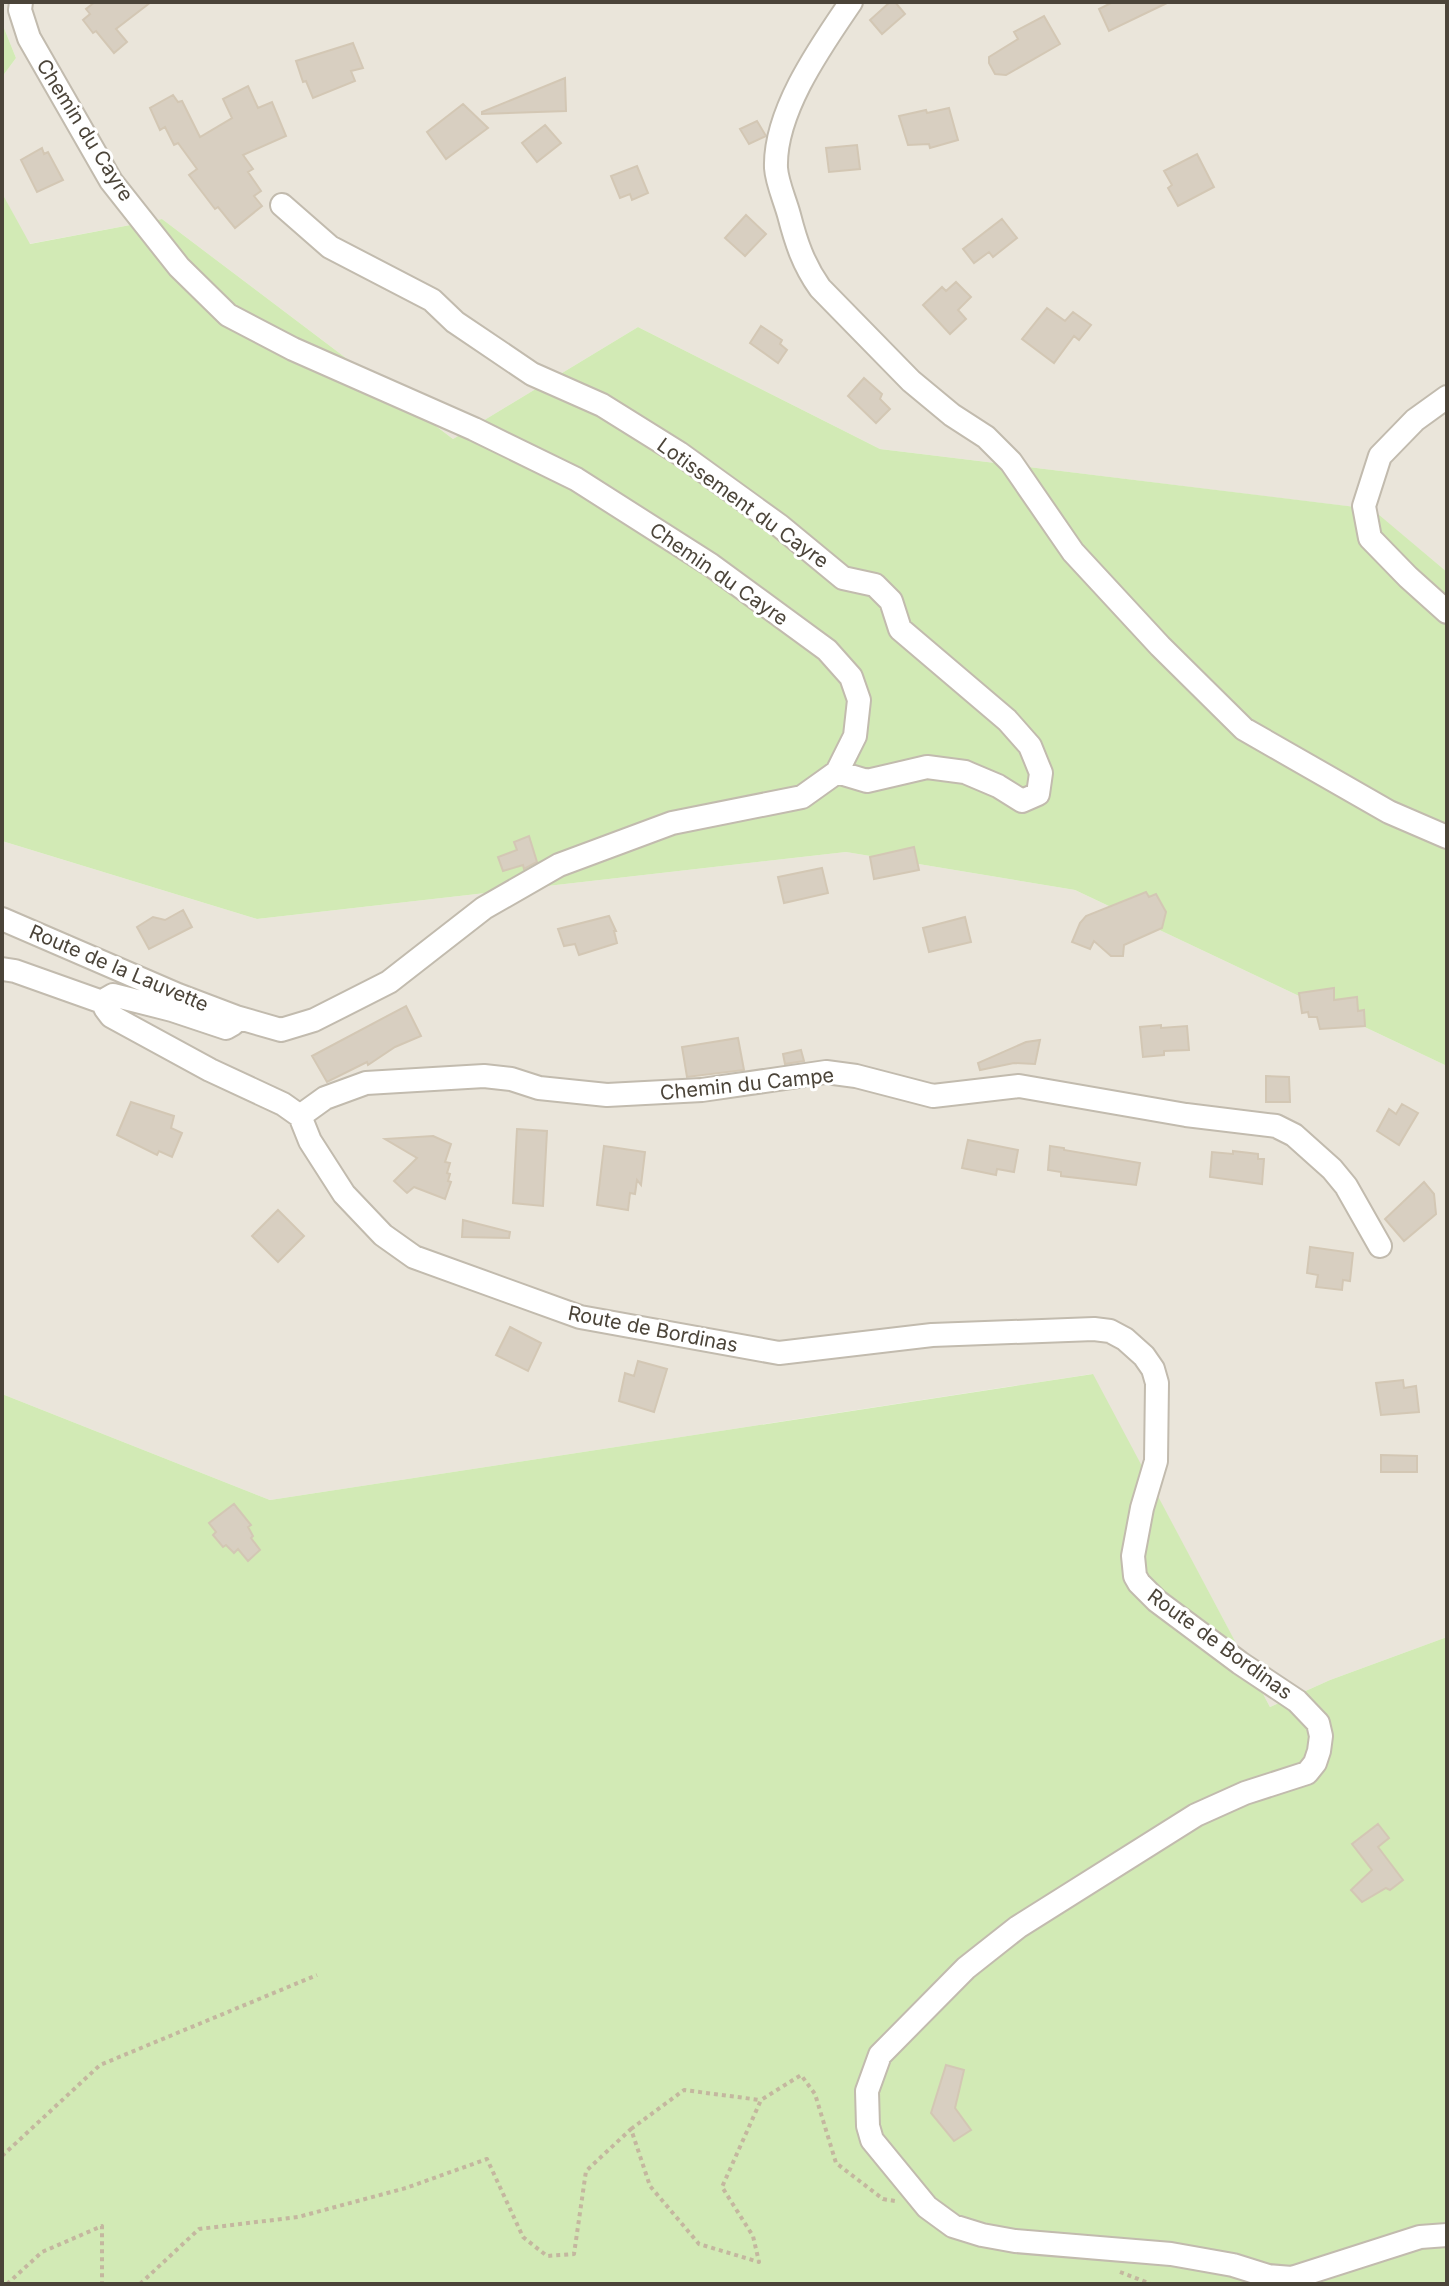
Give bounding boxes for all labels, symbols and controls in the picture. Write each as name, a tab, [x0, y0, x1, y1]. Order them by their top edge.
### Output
street label: Chemin du Cayre	[32, 54, 138, 206]
street label: Lotissement du Cayre	[653, 433, 833, 573]
street label: Chemin du Cayre	[645, 517, 793, 631]
street label: Route de la Lauvette	[26, 919, 212, 1017]
street label: Chemin du Campe	[659, 1063, 835, 1105]
street label: Route de Bordinas	[566, 1301, 740, 1357]
street label: Route de Bordinas	[1143, 1584, 1297, 1704]

